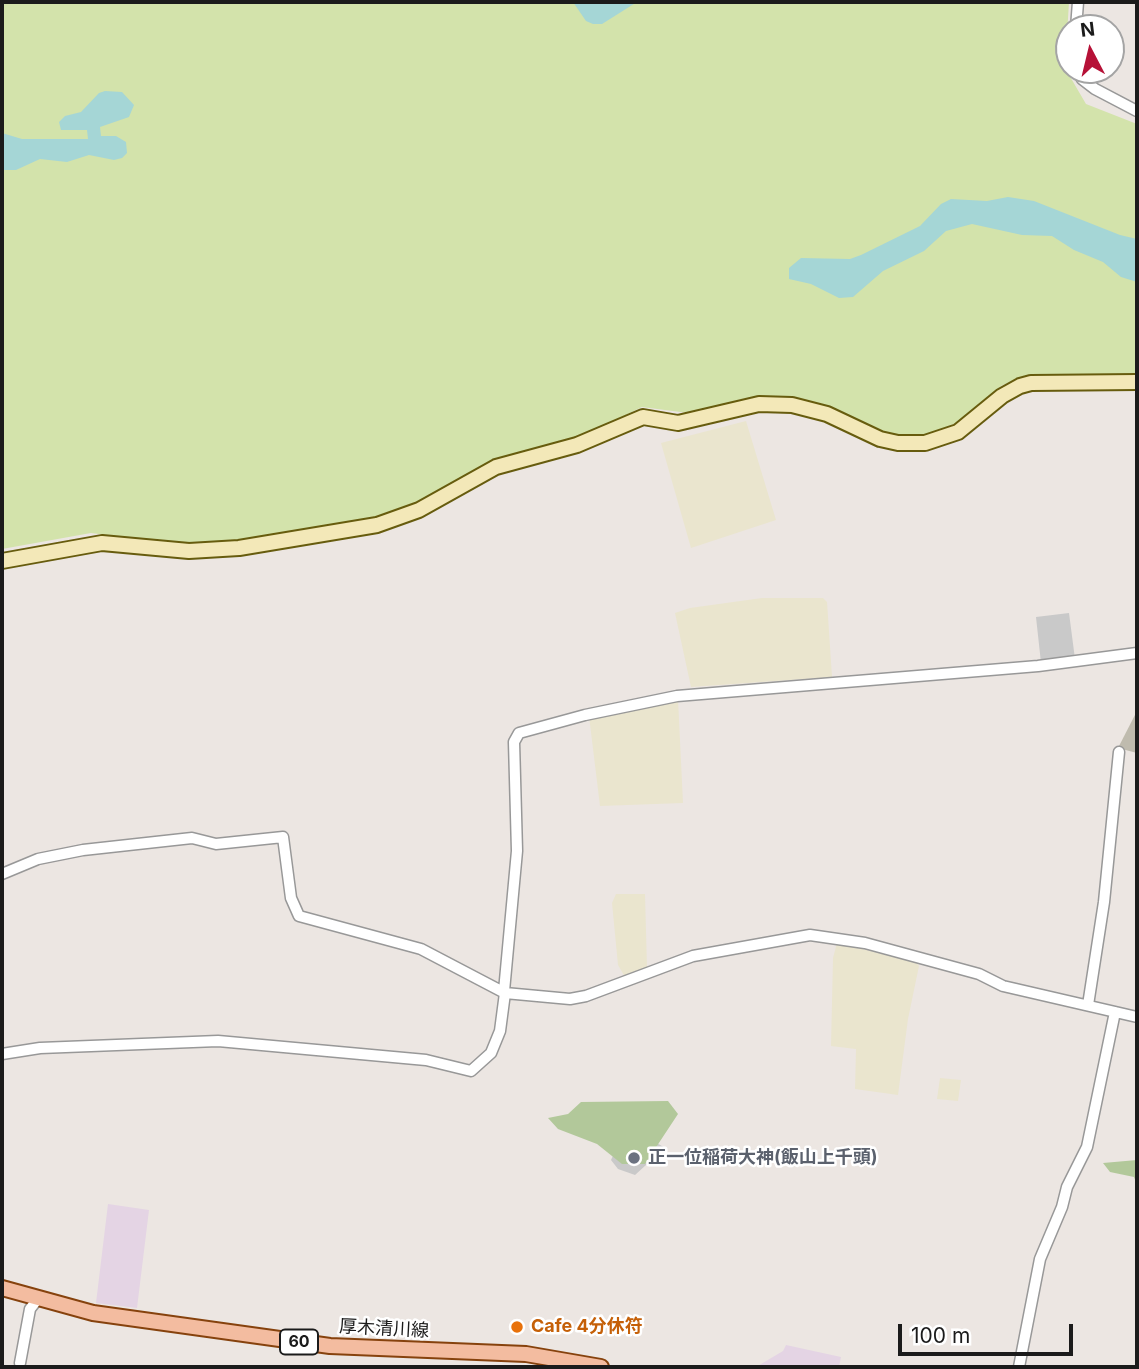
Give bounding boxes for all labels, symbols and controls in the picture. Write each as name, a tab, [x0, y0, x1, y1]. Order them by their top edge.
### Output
north arrow	[1055, 14, 1125, 84]
text: N	[1079, 17, 1096, 42]
place label: 正一位稲荷大神(飯山上千頭)	[648, 1147, 878, 1169]
marker: 正一位稲荷大神(飯山上千頭)	[626, 1150, 642, 1166]
scale bar	[901, 1310, 1076, 1354]
street label: 厚木清川線	[338, 1316, 430, 1342]
place label: Cafe 4分休符	[531, 1316, 643, 1338]
marker: Cafe 4分休符	[509, 1319, 525, 1335]
text: 100 m	[911, 1323, 970, 1348]
road number: 60	[280, 1330, 318, 1354]

